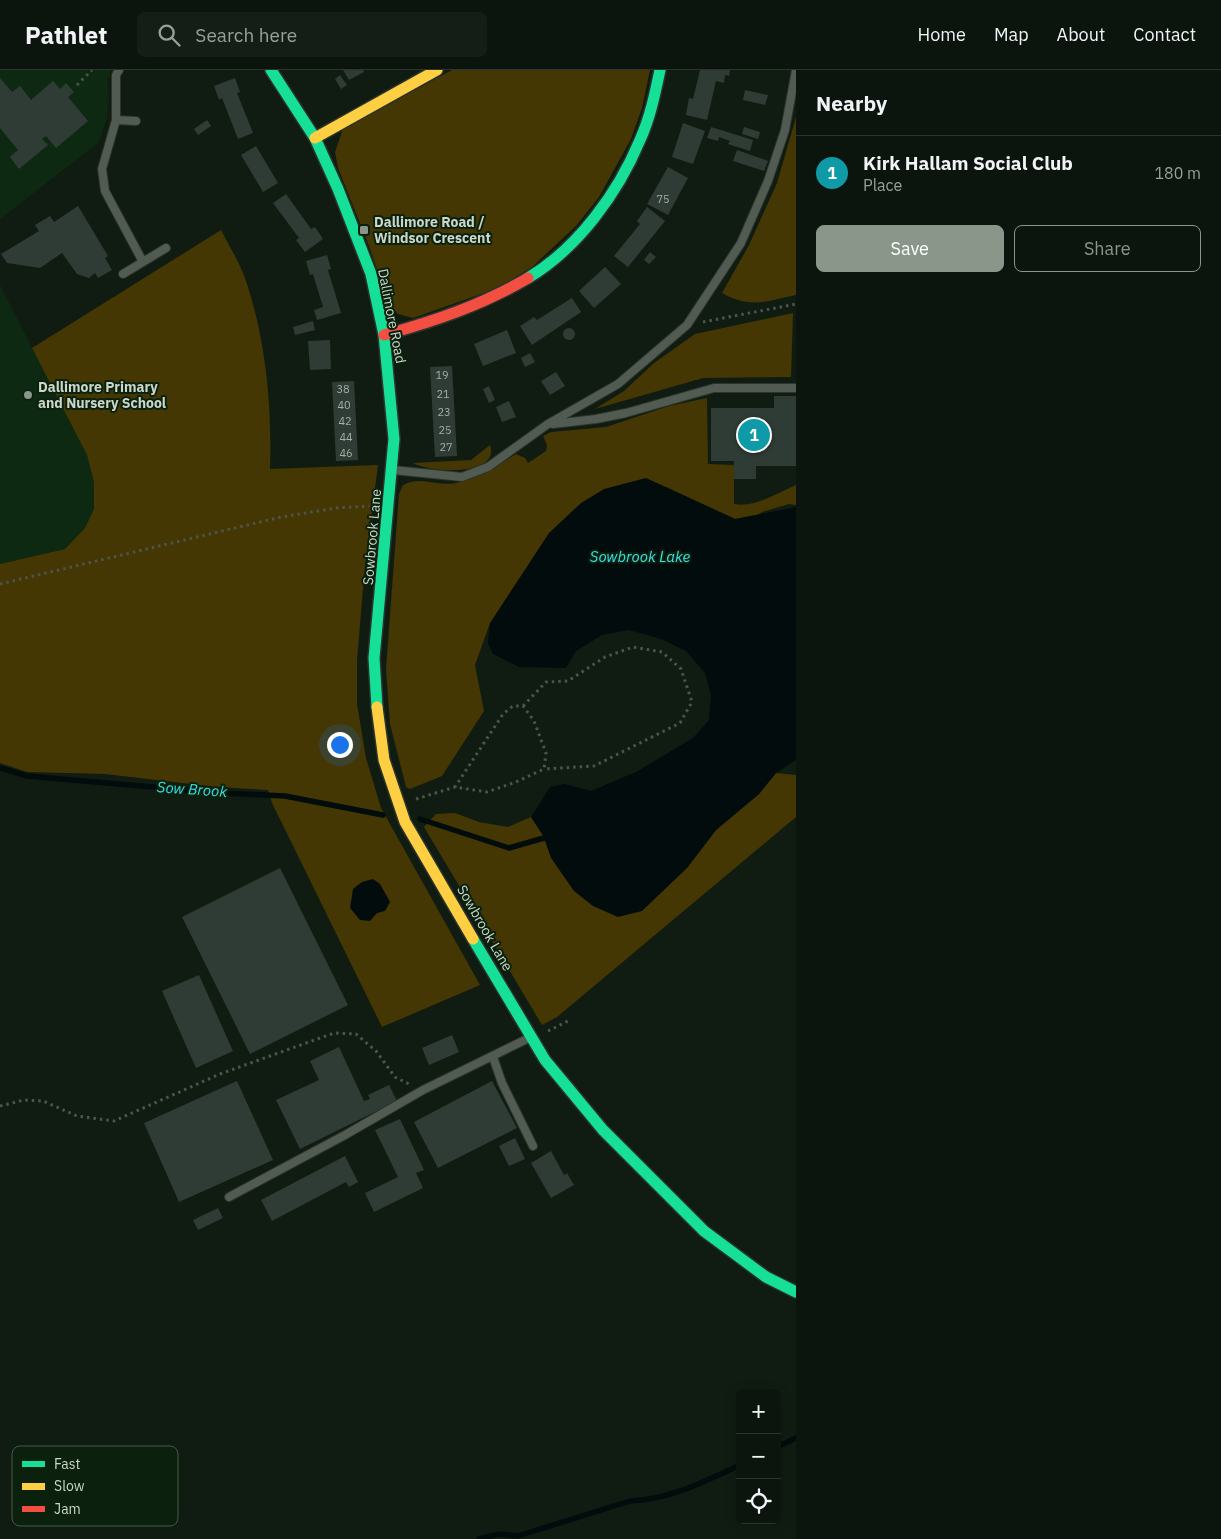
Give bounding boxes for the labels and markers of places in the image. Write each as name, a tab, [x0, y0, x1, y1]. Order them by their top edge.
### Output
place label: Dallimore Road / Windsor Crescent	[374, 213, 491, 247]
marker: Dallimore Road / Windsor Crescent	[358, 224, 370, 236]
place label: Dallimore Primary and Nursery School	[38, 378, 166, 412]
marker: Dallimore Primary and Nursery School	[22, 389, 34, 401]
pin: 1	[738, 416, 770, 454]

